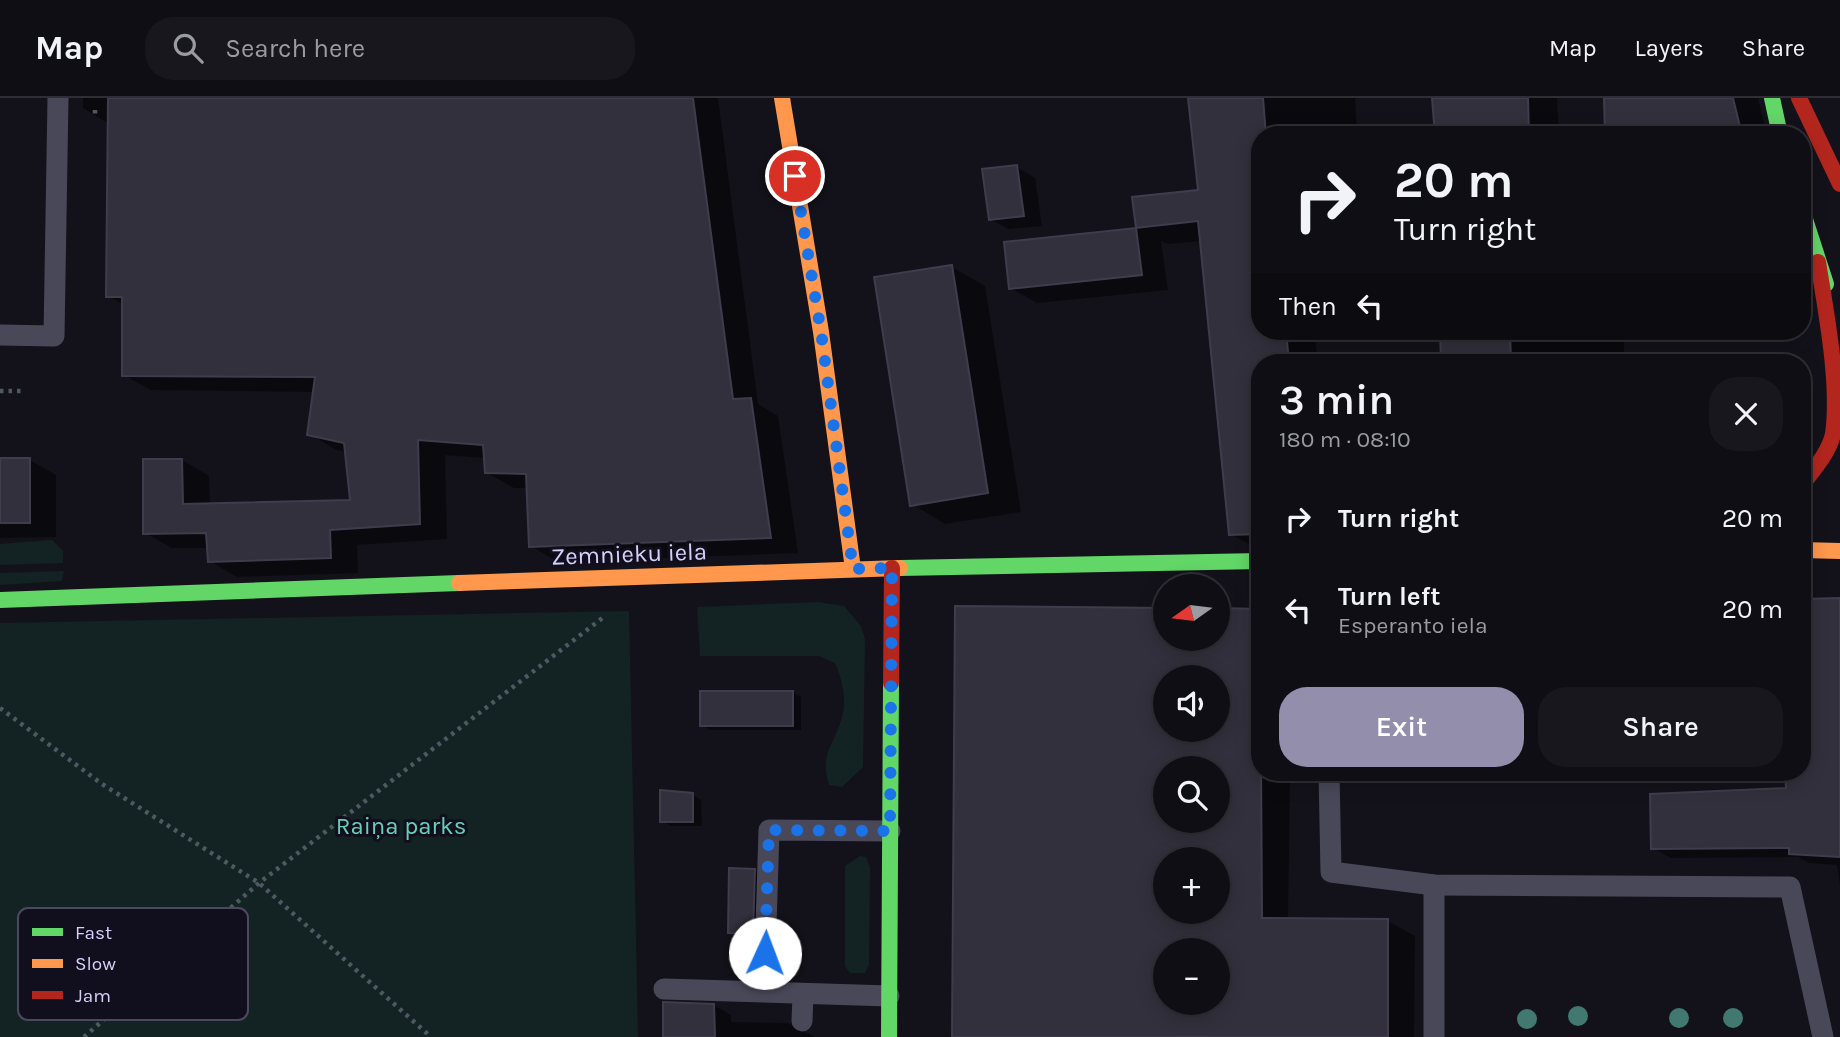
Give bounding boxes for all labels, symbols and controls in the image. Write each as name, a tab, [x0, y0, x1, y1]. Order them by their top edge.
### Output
search box	[145, 17, 635, 80]
text: Map	[35, 29, 103, 67]
icon: search	[169, 29, 207, 67]
text: Search here	[225, 33, 365, 64]
text: Map	[1549, 34, 1597, 62]
text: Layers	[1635, 34, 1704, 62]
text: Share	[1742, 34, 1805, 62]
pin	[765, 146, 825, 206]
text: 20 m	[1394, 152, 1514, 209]
icon: right	[1279, 154, 1370, 245]
icon: arrive	[776, 157, 814, 195]
text: Turn right	[1394, 211, 1536, 248]
icon: left	[1351, 287, 1389, 325]
text: Then	[1279, 291, 1337, 322]
text: 3 min	[1279, 375, 1394, 425]
button: close	[1709, 377, 1783, 451]
text: 180 m · 08:10	[1279, 426, 1411, 453]
icon: right	[1279, 500, 1317, 538]
text: Turn right	[1338, 503, 1459, 534]
text: 20 m	[1722, 503, 1783, 534]
street label: Zemnieku iela	[551, 537, 707, 571]
north arrow	[1153, 574, 1230, 651]
map controls	[1153, 574, 1230, 1015]
text: Turn left	[1338, 581, 1440, 612]
icon: left	[1279, 591, 1317, 629]
text: 20 m	[1722, 594, 1783, 625]
text: Esperanto iela	[1338, 612, 1488, 639]
button: sound	[1153, 665, 1230, 742]
button: Exit	[1279, 687, 1524, 767]
button: Share	[1538, 687, 1783, 767]
button: search	[1153, 756, 1230, 833]
park label: Raiņa parks	[336, 812, 466, 840]
button: +	[1153, 847, 1230, 924]
legend	[18, 908, 248, 1020]
position arrow	[728, 916, 802, 990]
text: Fast	[75, 922, 112, 944]
button: −	[1153, 938, 1230, 1015]
text: Slow	[75, 953, 116, 975]
text: Jam	[75, 985, 111, 1007]

